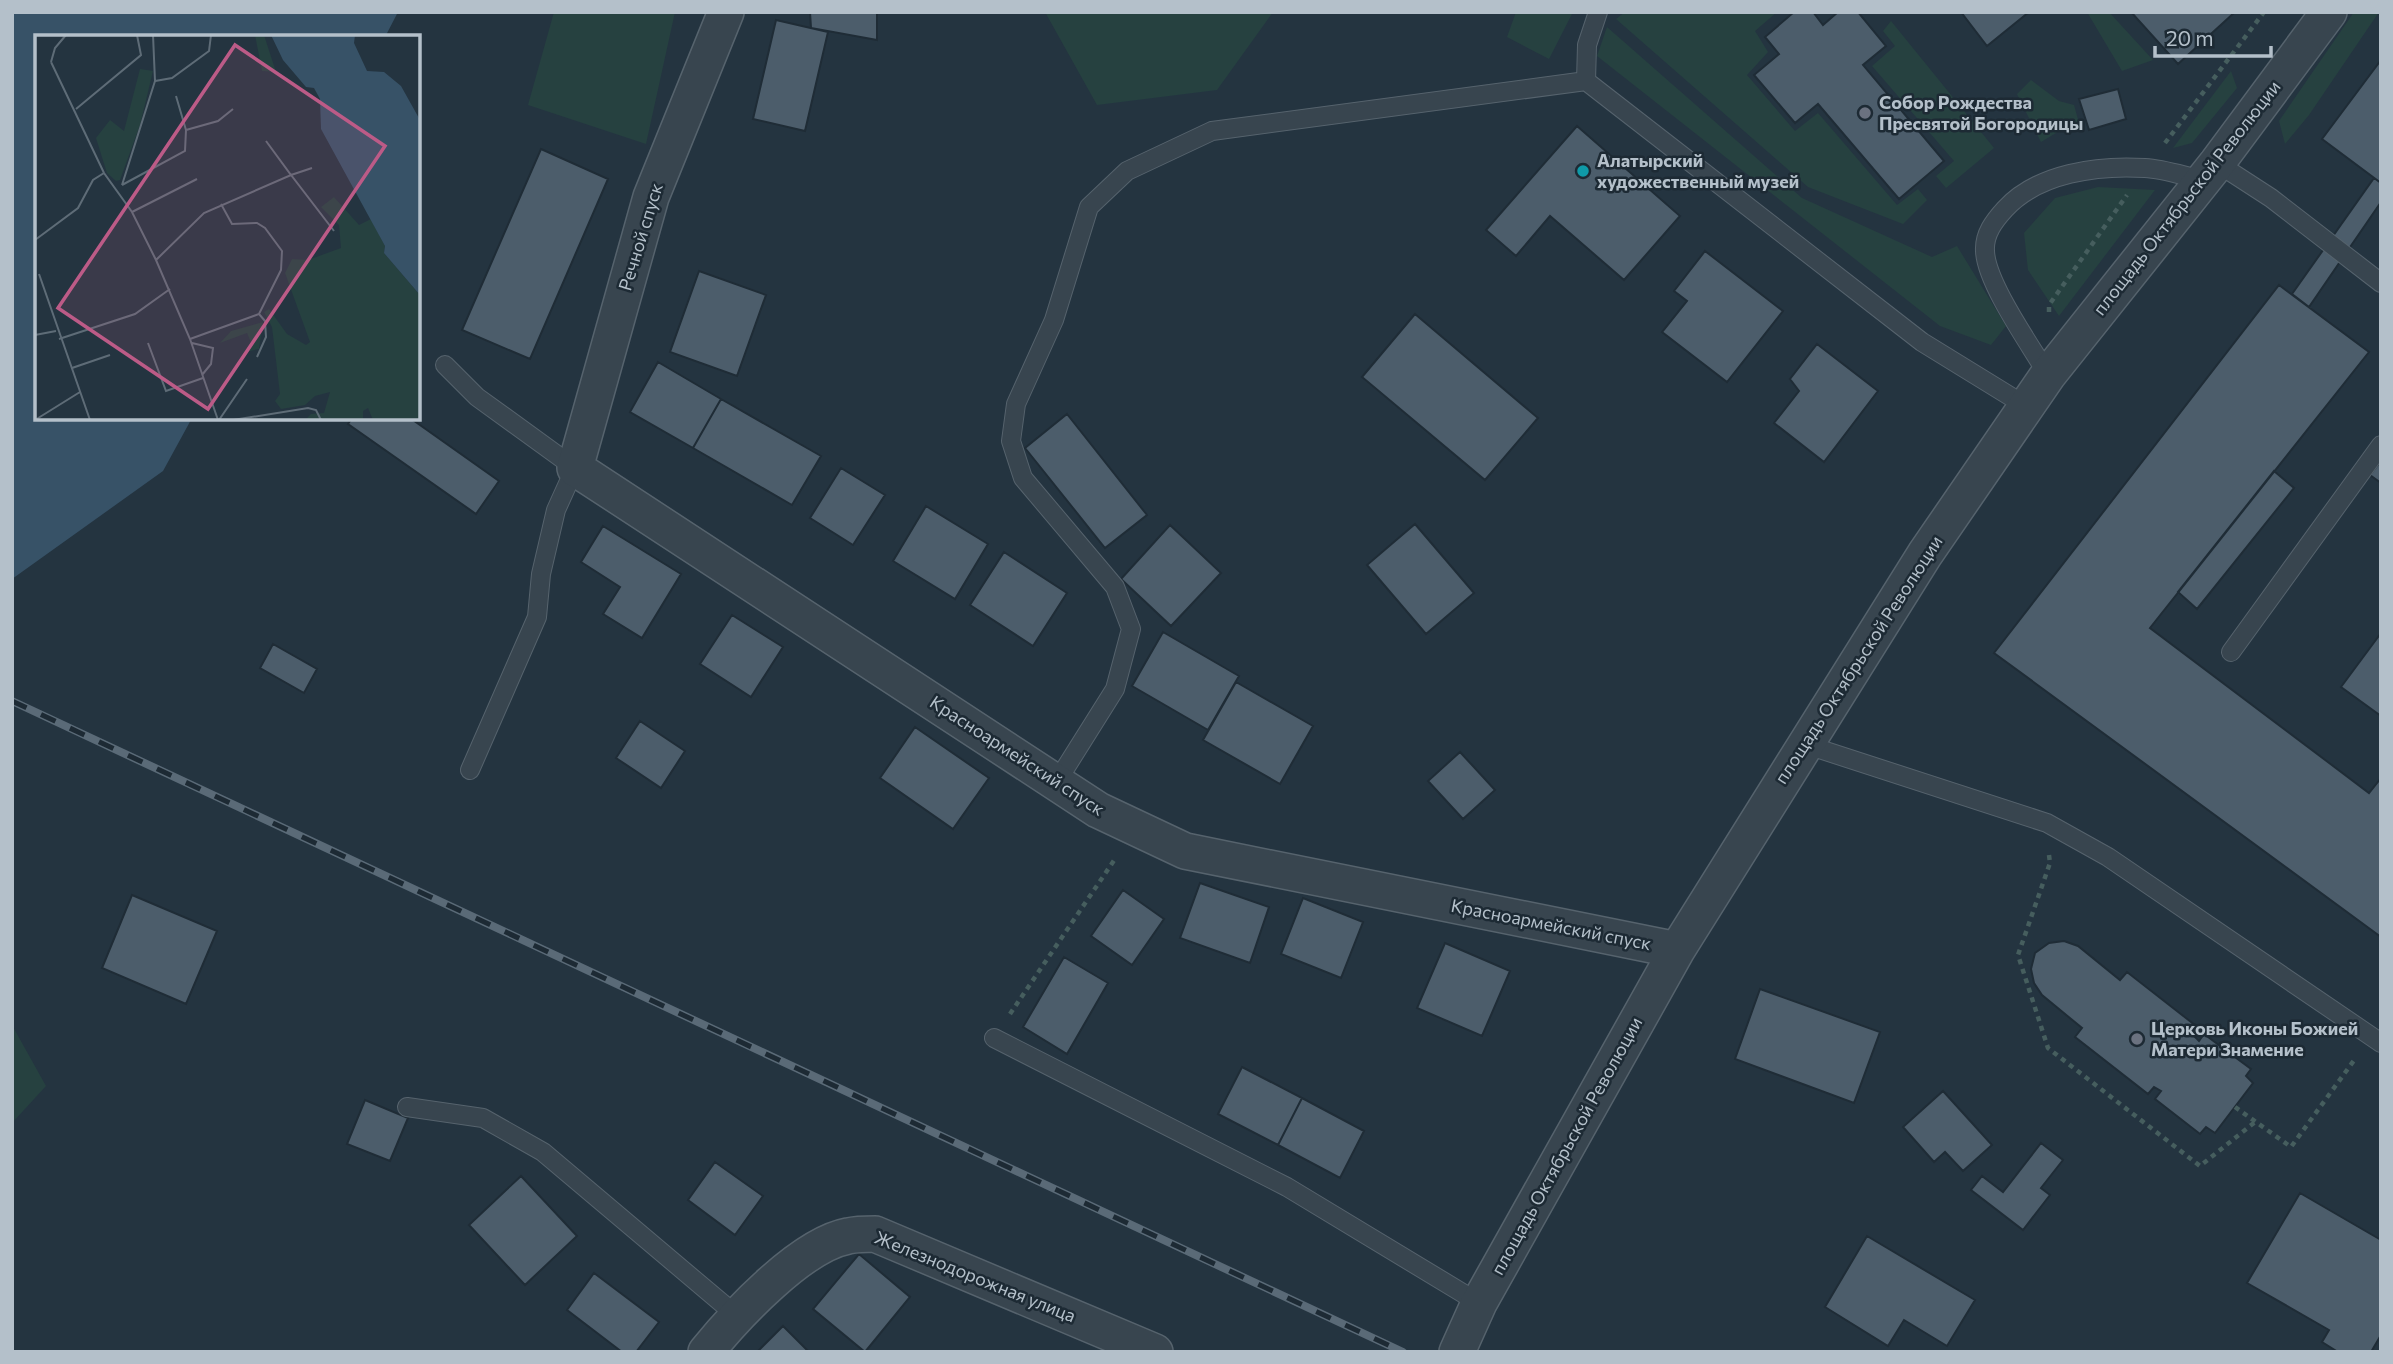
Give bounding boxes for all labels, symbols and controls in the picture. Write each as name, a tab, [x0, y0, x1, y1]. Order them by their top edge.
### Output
scale bar	[2155, 14, 2270, 58]
text: 20 m	[2166, 25, 2214, 50]
inset map	[35, 35, 420, 420]
street label: площадь Октябрьской Революции	[2088, 76, 2285, 319]
place label: Собор Рождества Пресвятой Богородицы	[1879, 91, 2083, 134]
marker: Собор Рождества Пресвятой Богородицы	[1857, 105, 1873, 121]
place label: Алатырский художественный музей	[1597, 149, 1799, 192]
marker: Алатырский художественный музей	[1575, 163, 1591, 179]
street label: Речной спуск	[613, 180, 667, 293]
street label: площадь Октябрьской Революции	[1769, 531, 1947, 788]
street label: Красноармейский спуск	[926, 690, 1109, 820]
street label: Красноармейский спуск	[1449, 894, 1654, 954]
street label: площадь Октябрьской Революции	[1486, 1013, 1646, 1278]
place label: Церковь Иконы Божией Матери Знамение	[2151, 1017, 2358, 1060]
marker: Церковь Иконы Божией Матери Знамение	[2129, 1031, 2145, 1047]
street label: Железнодорожная улица	[872, 1226, 1079, 1327]

